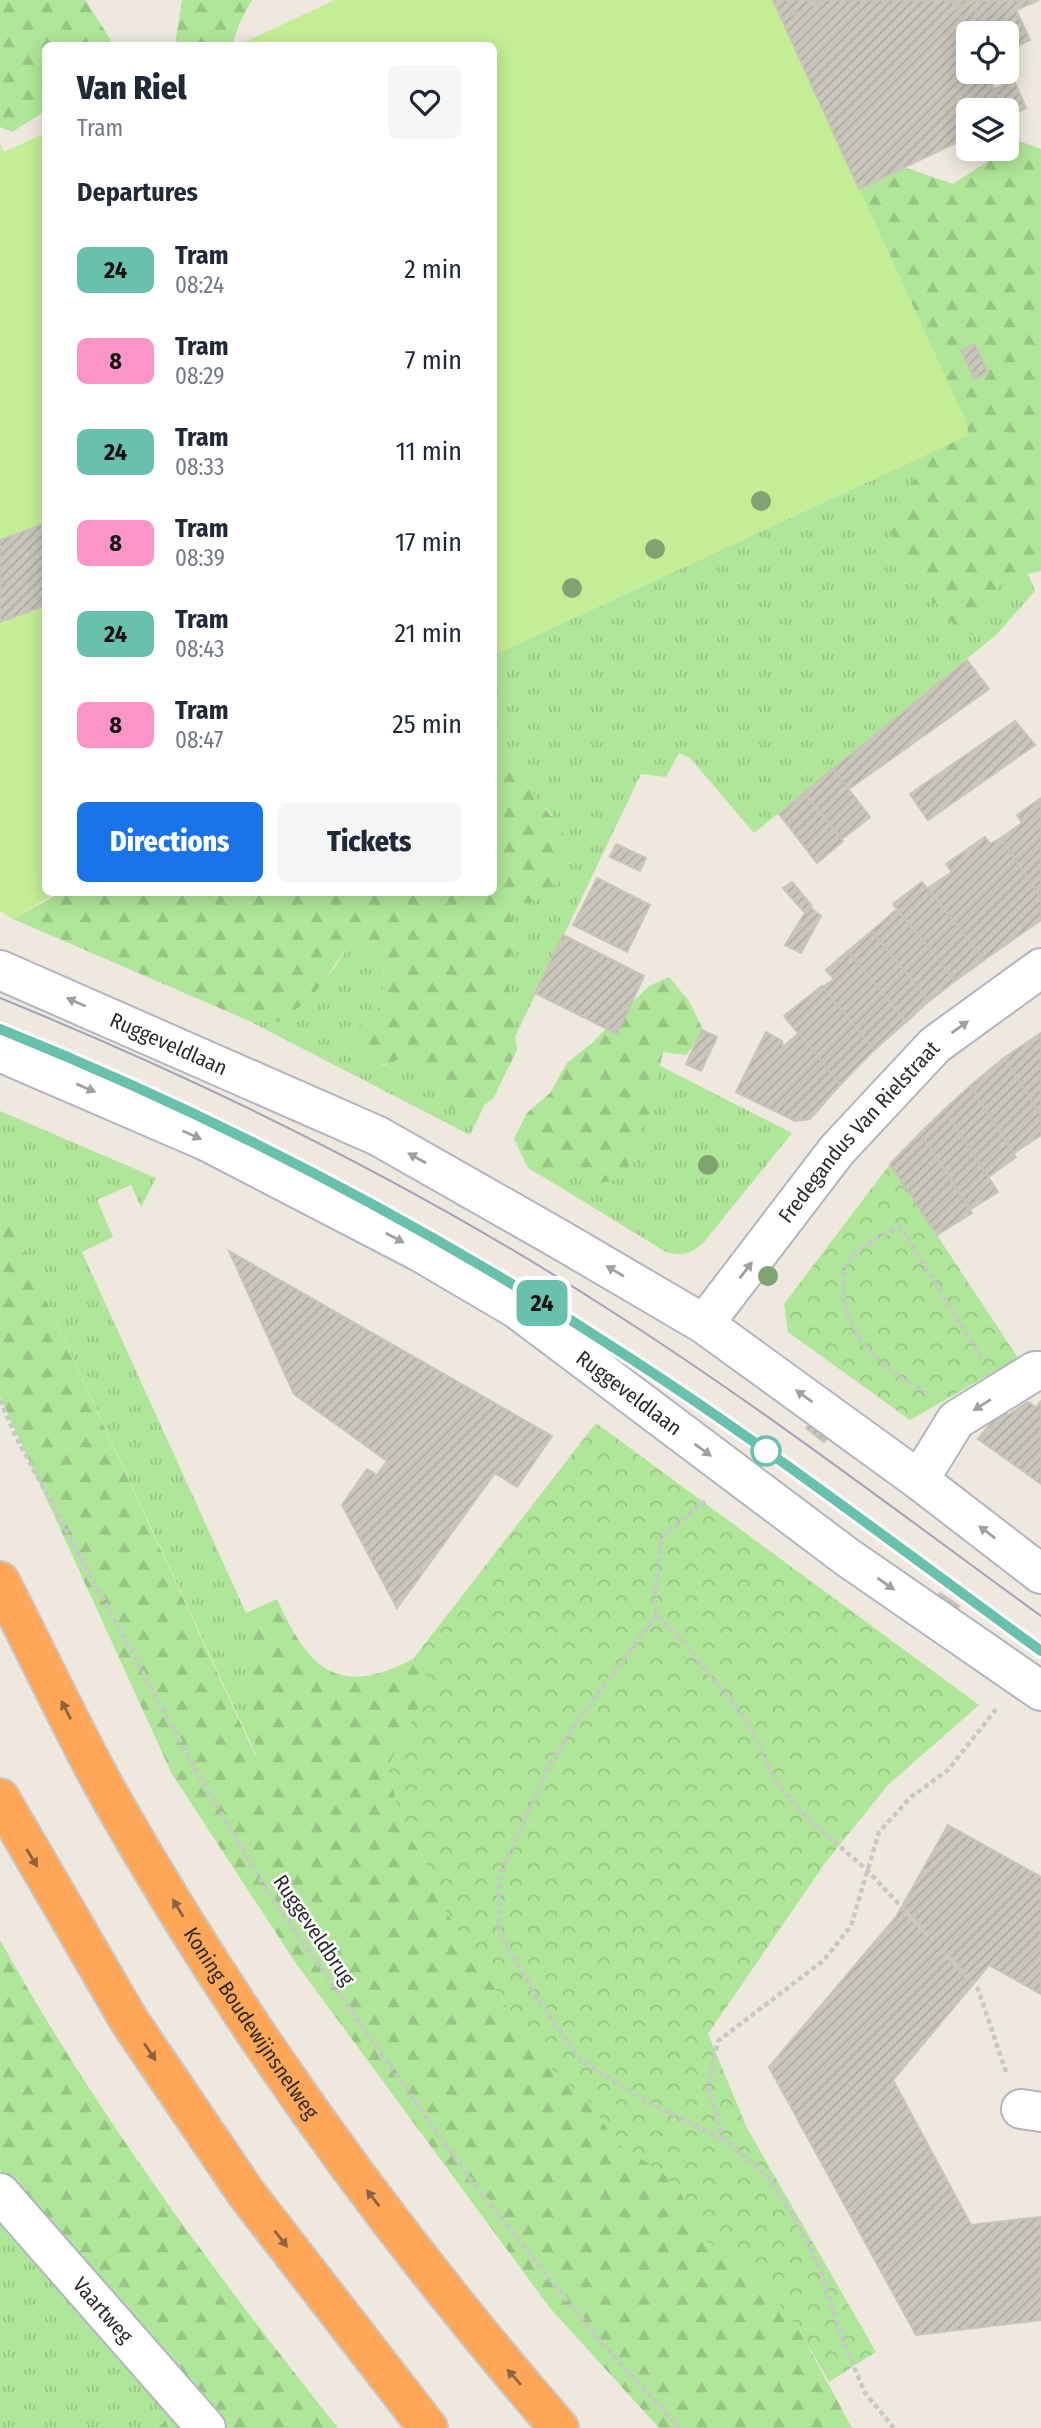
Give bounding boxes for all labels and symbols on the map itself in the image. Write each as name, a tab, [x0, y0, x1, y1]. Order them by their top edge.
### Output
one-way arrow	[65, 996, 86, 1007]
street label: Ruggeveldlaan	[106, 1007, 231, 1081]
one-way arrow	[951, 1020, 969, 1034]
street label: Fredegandus Van Rielstraat	[773, 1035, 945, 1228]
one-way arrow	[75, 1083, 96, 1094]
one-way arrow	[182, 1129, 202, 1141]
one-way arrow	[408, 1152, 427, 1164]
one-way arrow	[385, 1232, 405, 1244]
one-way arrow	[738, 1261, 752, 1279]
one-way arrow	[605, 1265, 624, 1277]
line badge: 24	[510, 1280, 574, 1326]
street label: Ruggeveldlaan	[571, 1345, 687, 1441]
one-way arrow	[795, 1389, 814, 1403]
one-way arrow	[973, 1398, 992, 1411]
unlabelled marker	[751, 1436, 781, 1466]
one-way arrow	[693, 1443, 712, 1457]
one-way arrow	[978, 1525, 996, 1539]
one-way arrow	[877, 1577, 895, 1591]
one-way arrow	[60, 1700, 71, 1720]
one-way arrow	[26, 1848, 38, 1868]
street label: Ruggeveldbrug	[267, 1870, 361, 1990]
one-way arrow	[172, 1898, 185, 1918]
street label: Koning Boudewijnsnelweg	[178, 1923, 324, 2124]
one-way arrow	[144, 2042, 157, 2062]
one-way arrow	[365, 2190, 380, 2208]
one-way arrow	[274, 2229, 289, 2247]
street label: Vaartweg	[67, 2272, 139, 2349]
one-way arrow	[507, 2368, 522, 2385]

